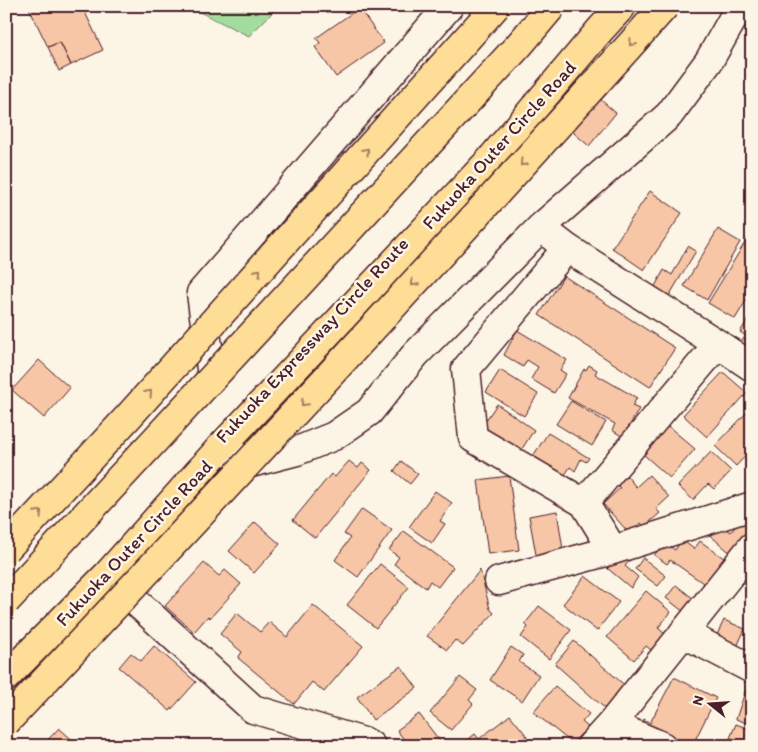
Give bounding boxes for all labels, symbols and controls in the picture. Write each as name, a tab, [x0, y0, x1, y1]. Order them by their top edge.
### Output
one-way arrow	[629, 37, 638, 46]
street label: Fukuoka Outer Circle Road	[417, 56, 581, 234]
one-way arrow	[360, 148, 369, 157]
one-way arrow	[520, 158, 529, 167]
street label: Fukuoka Expressway Circle Route	[211, 232, 413, 448]
one-way arrow	[252, 269, 261, 278]
one-way arrow	[410, 277, 419, 286]
one-way arrow	[143, 390, 152, 399]
one-way arrow	[301, 397, 310, 406]
street label: Fukuoka Outer Circle Road	[51, 455, 217, 631]
one-way arrow	[33, 510, 42, 519]
north arrow	[686, 680, 736, 730]
text: N	[689, 693, 708, 707]

